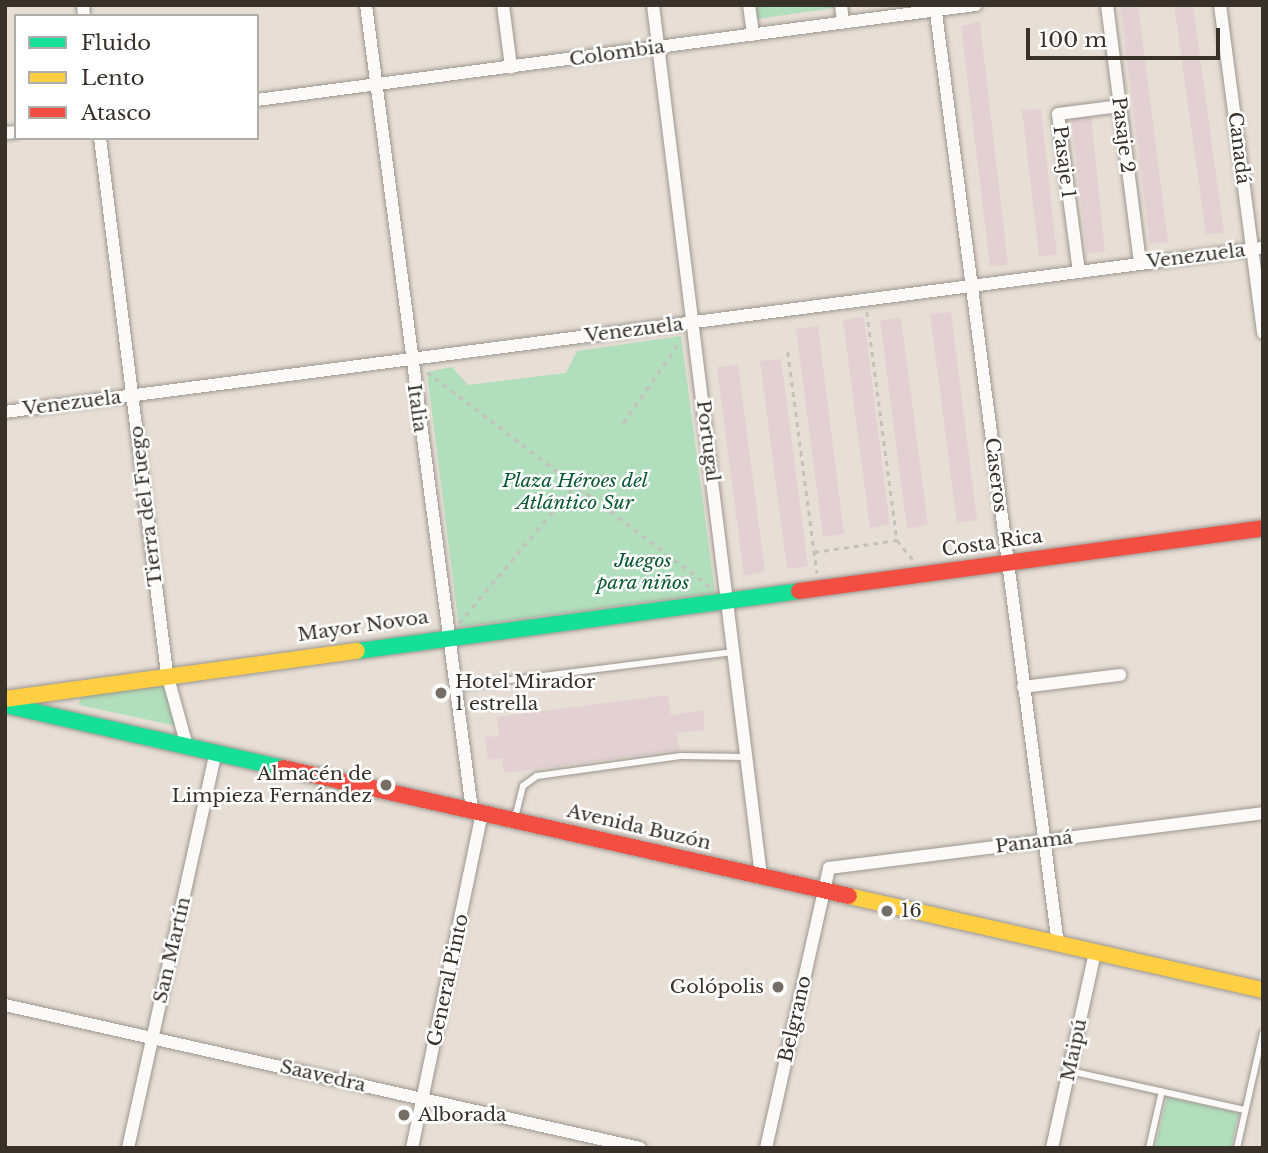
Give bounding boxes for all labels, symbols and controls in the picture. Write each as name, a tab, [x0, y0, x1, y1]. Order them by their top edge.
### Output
legend	[14, 14, 259, 140]
scale bar	[1030, 14, 1224, 58]
text: 100 m	[1039, 27, 1107, 53]
text: Fluido	[81, 30, 151, 56]
street label: Colombia	[568, 35, 666, 71]
text: Lento	[81, 65, 144, 91]
street label: Pasaje 2	[1107, 96, 1139, 174]
text: Atasco	[81, 100, 151, 126]
street label: Canadá	[1223, 111, 1255, 185]
street label: Pasaje 1	[1048, 124, 1080, 200]
street label: Venezuela	[1145, 239, 1247, 273]
street label: Venezuela	[583, 313, 685, 347]
street label: Italia	[402, 382, 432, 434]
street label: Venezuela	[21, 386, 123, 420]
street label: Portugal	[692, 399, 724, 483]
street label: Tierra del Fuego	[125, 424, 167, 588]
street label: Caseros	[980, 436, 1012, 514]
park label: Plaza Héroes del Atlántico Sur	[502, 470, 648, 514]
street label: Costa Rica	[940, 525, 1044, 561]
park label: Juegos para niños	[596, 550, 690, 594]
street label: Mayor Novoa	[296, 606, 430, 646]
place label: Hotel Mirador 1 estrella	[455, 671, 595, 715]
marker: Hotel Mirador 1 estrella	[433, 685, 449, 701]
place label: Almacén de Limpieza Fernández	[172, 763, 372, 807]
marker: Almacén de Limpieza Fernández	[378, 777, 394, 793]
street label: Avenida Buzón	[565, 799, 713, 855]
street label: Panamá	[994, 826, 1074, 858]
street label: San Martín	[149, 895, 195, 1005]
place label: 16	[901, 900, 922, 922]
marker: 16	[879, 903, 895, 919]
street label: General Pinto	[423, 912, 473, 1048]
street label: Belgrano	[774, 974, 816, 1064]
place label: Golópolis	[670, 976, 764, 998]
marker: Golópolis	[770, 979, 786, 995]
street label: Maipú	[1056, 1017, 1092, 1083]
street label: Saavedra	[278, 1055, 368, 1097]
place label: Alborada	[418, 1104, 507, 1126]
marker: Alborada	[396, 1107, 412, 1123]

